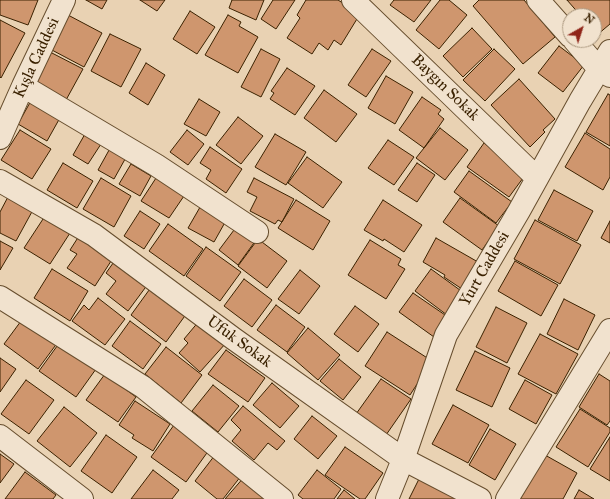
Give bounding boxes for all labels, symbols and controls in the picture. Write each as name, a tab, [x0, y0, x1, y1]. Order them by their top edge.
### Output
north arrow	[562, 8, 602, 48]
text: N	[582, 11, 597, 27]
street label: Kışla Caddesi	[10, 15, 64, 101]
street label: Baygın Sokak	[407, 51, 483, 125]
street label: Yurt Caddesi	[456, 228, 514, 310]
street label: Ufuk Sokak	[203, 312, 275, 372]

